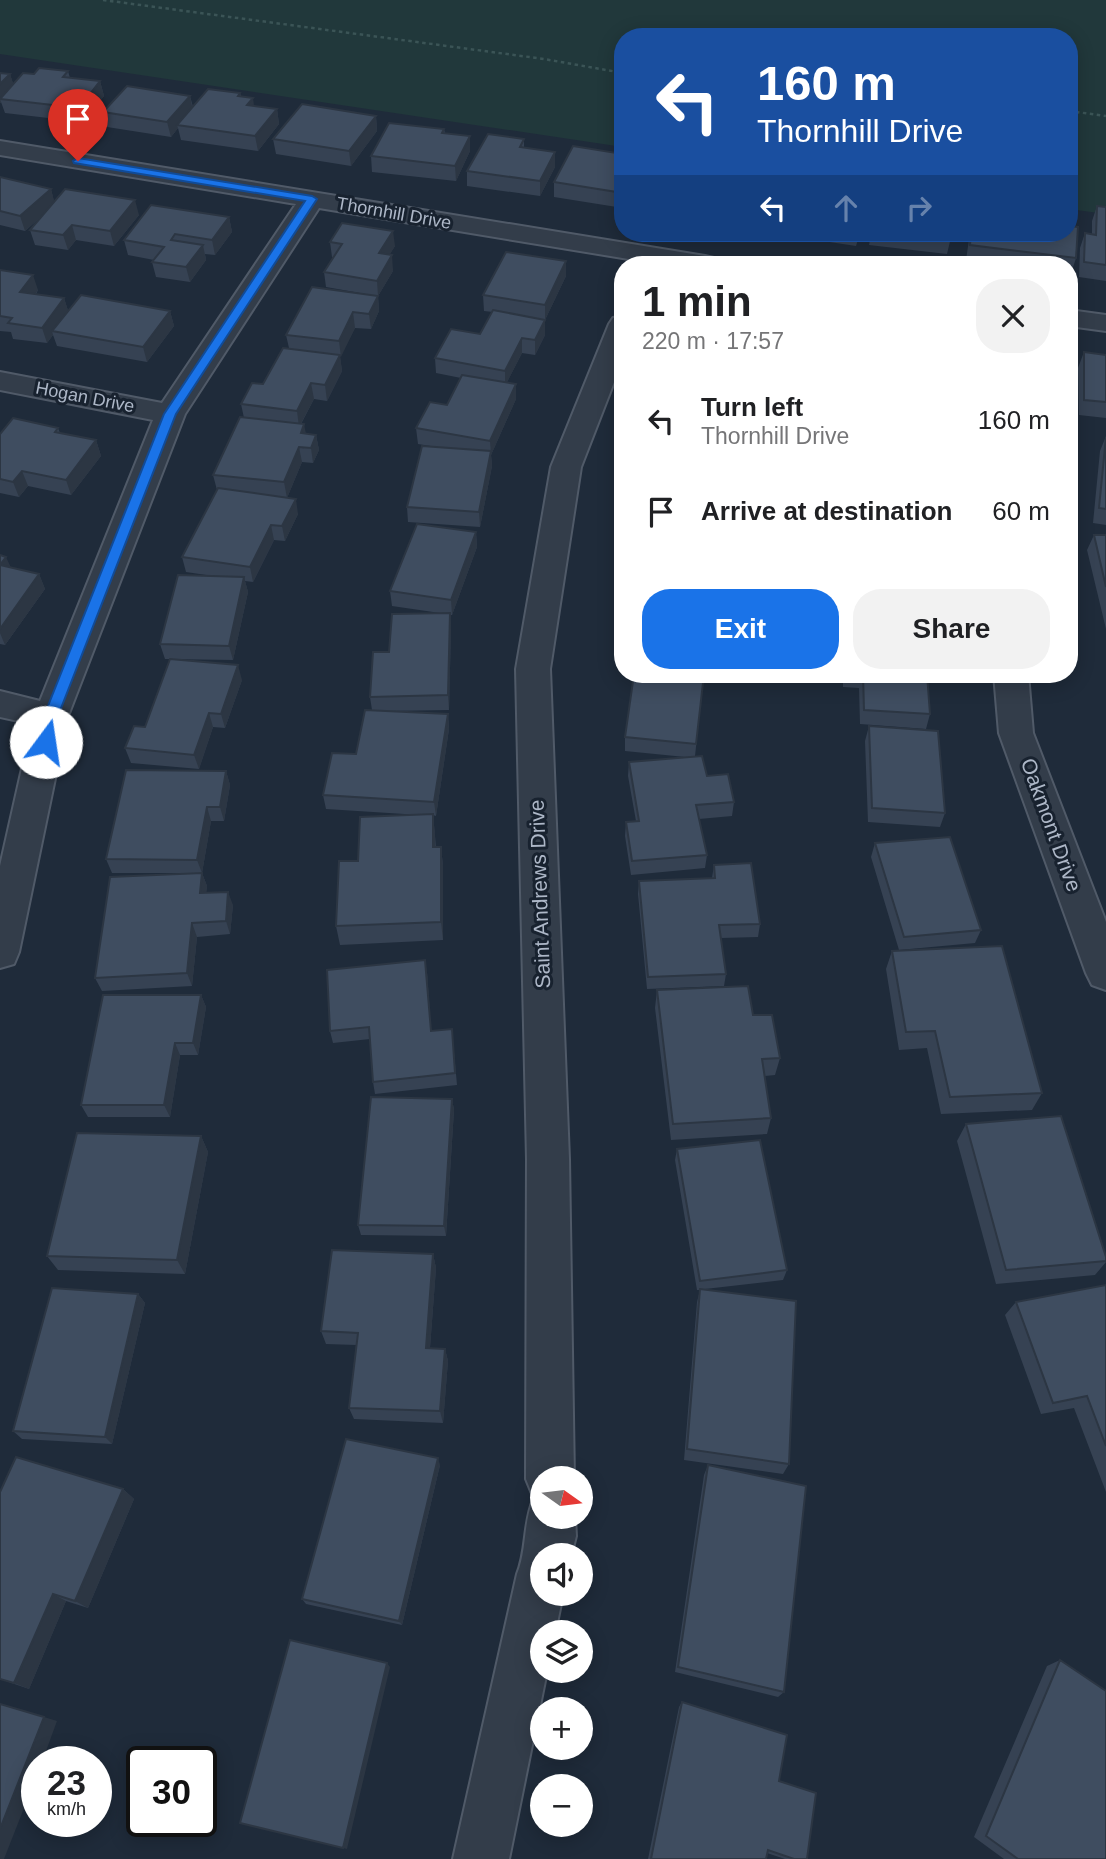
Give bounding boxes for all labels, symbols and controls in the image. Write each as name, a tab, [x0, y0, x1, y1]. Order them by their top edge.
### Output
icon: left	[642, 56, 733, 147]
text: 160 m	[757, 56, 896, 110]
pin	[48, 89, 108, 161]
icon: arrive	[59, 100, 97, 138]
text: Thornhill Drive	[757, 113, 963, 149]
icon: left	[754, 189, 792, 227]
icon: ahead	[827, 189, 865, 227]
icon: right	[900, 189, 938, 227]
street label: Thornhill Drive	[335, 193, 453, 233]
text: 1 min	[642, 278, 752, 325]
button: close	[976, 279, 1050, 353]
text: 220 m · 17:57	[642, 328, 784, 354]
street label: Hogan Drive	[34, 378, 136, 416]
text: Turn left	[701, 392, 803, 422]
icon: left	[642, 402, 680, 440]
text: 160 m	[978, 405, 1050, 435]
text: Thornhill Drive	[701, 423, 849, 449]
icon: arrive	[642, 493, 680, 531]
text: Arrive at destination	[701, 496, 952, 526]
text: 60 m	[992, 496, 1050, 526]
button: Exit	[642, 589, 839, 669]
button: Share	[853, 589, 1050, 669]
position arrow	[9.0, 705, 83.0, 779]
street label: Oakmont Drive	[1017, 755, 1086, 895]
street label: Saint Andrews Drive	[525, 799, 554, 989]
north arrow	[530, 1466, 593, 1530]
map controls	[530, 1466, 593, 1837]
button: sound	[530, 1543, 593, 1606]
button: layers	[530, 1620, 593, 1683]
button: +	[530, 1697, 593, 1760]
speed limit sign: 30	[126, 1746, 217, 1837]
text: 23	[47, 1763, 86, 1802]
button: −	[530, 1774, 593, 1837]
text: km/h	[47, 1799, 86, 1819]

